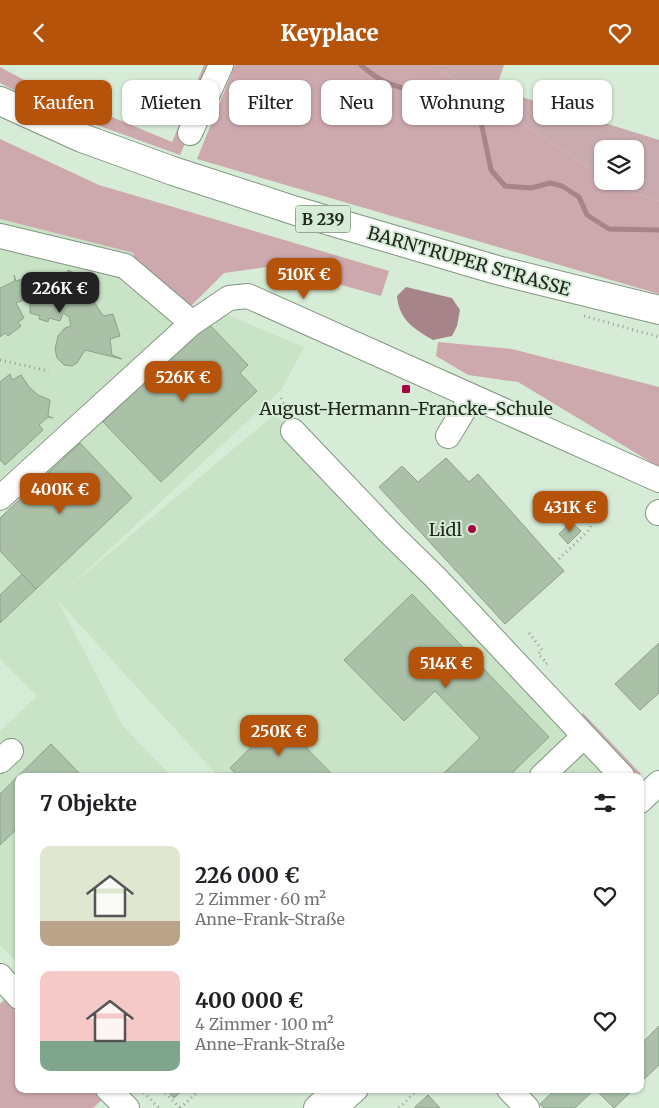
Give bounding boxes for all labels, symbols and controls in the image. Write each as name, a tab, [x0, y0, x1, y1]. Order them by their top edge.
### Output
icon: back	[25, 19, 53, 47]
text: Keyplace	[280, 19, 379, 47]
icon: heart	[606, 19, 634, 47]
chip: Kaufen	[15, 80, 112, 125]
chip: Mieten	[122, 80, 219, 125]
chip: Filter	[229, 80, 311, 125]
chip: Neu	[321, 80, 392, 125]
chip: Wohnung	[402, 80, 523, 125]
chip: Haus	[533, 80, 612, 125]
map controls	[594, 140, 644, 190]
button: layers	[594, 140, 644, 190]
road number: B 239	[296, 205, 350, 233]
street label: BARNTRUPER STRASSE	[365, 221, 574, 301]
pin: 510K €	[263, 257, 345, 300]
text: 510K €	[277, 264, 331, 284]
pin: 226K €	[19, 271, 101, 314]
text: 226K €	[32, 278, 88, 298]
pin: 526K €	[142, 361, 224, 403]
text: 526K €	[155, 367, 211, 387]
marker: August-Hermann-Francke-Schule	[400, 383, 412, 395]
place label: August-Hermann-Francke-Schule	[258, 397, 553, 420]
pin: 400K €	[19, 473, 101, 515]
text: 400K €	[31, 479, 89, 499]
pin: 431K €	[529, 491, 611, 533]
text: 431K €	[544, 497, 596, 517]
place label: Lidl	[429, 518, 462, 541]
marker: Lidl	[466, 523, 478, 535]
pin: 514K €	[405, 647, 487, 689]
text: 514K €	[420, 653, 472, 673]
pin: 250K €	[238, 715, 320, 757]
text: 250K €	[251, 721, 307, 741]
icon: filters	[591, 789, 619, 817]
text: 7 Objekte	[40, 790, 137, 817]
text: 226 000 €	[195, 862, 300, 889]
icon: home	[80, 866, 140, 926]
icon: heart	[591, 882, 619, 910]
text: 2 Zimmer · 60 m²	[195, 889, 326, 909]
text: Anne-Frank-Straße	[195, 909, 345, 929]
text: 400 000 €	[195, 987, 303, 1014]
icon: home	[80, 991, 140, 1051]
icon: heart	[591, 1007, 619, 1035]
text: 4 Zimmer · 100 m²	[195, 1014, 334, 1034]
text: Anne-Frank-Straße	[195, 1034, 345, 1054]

